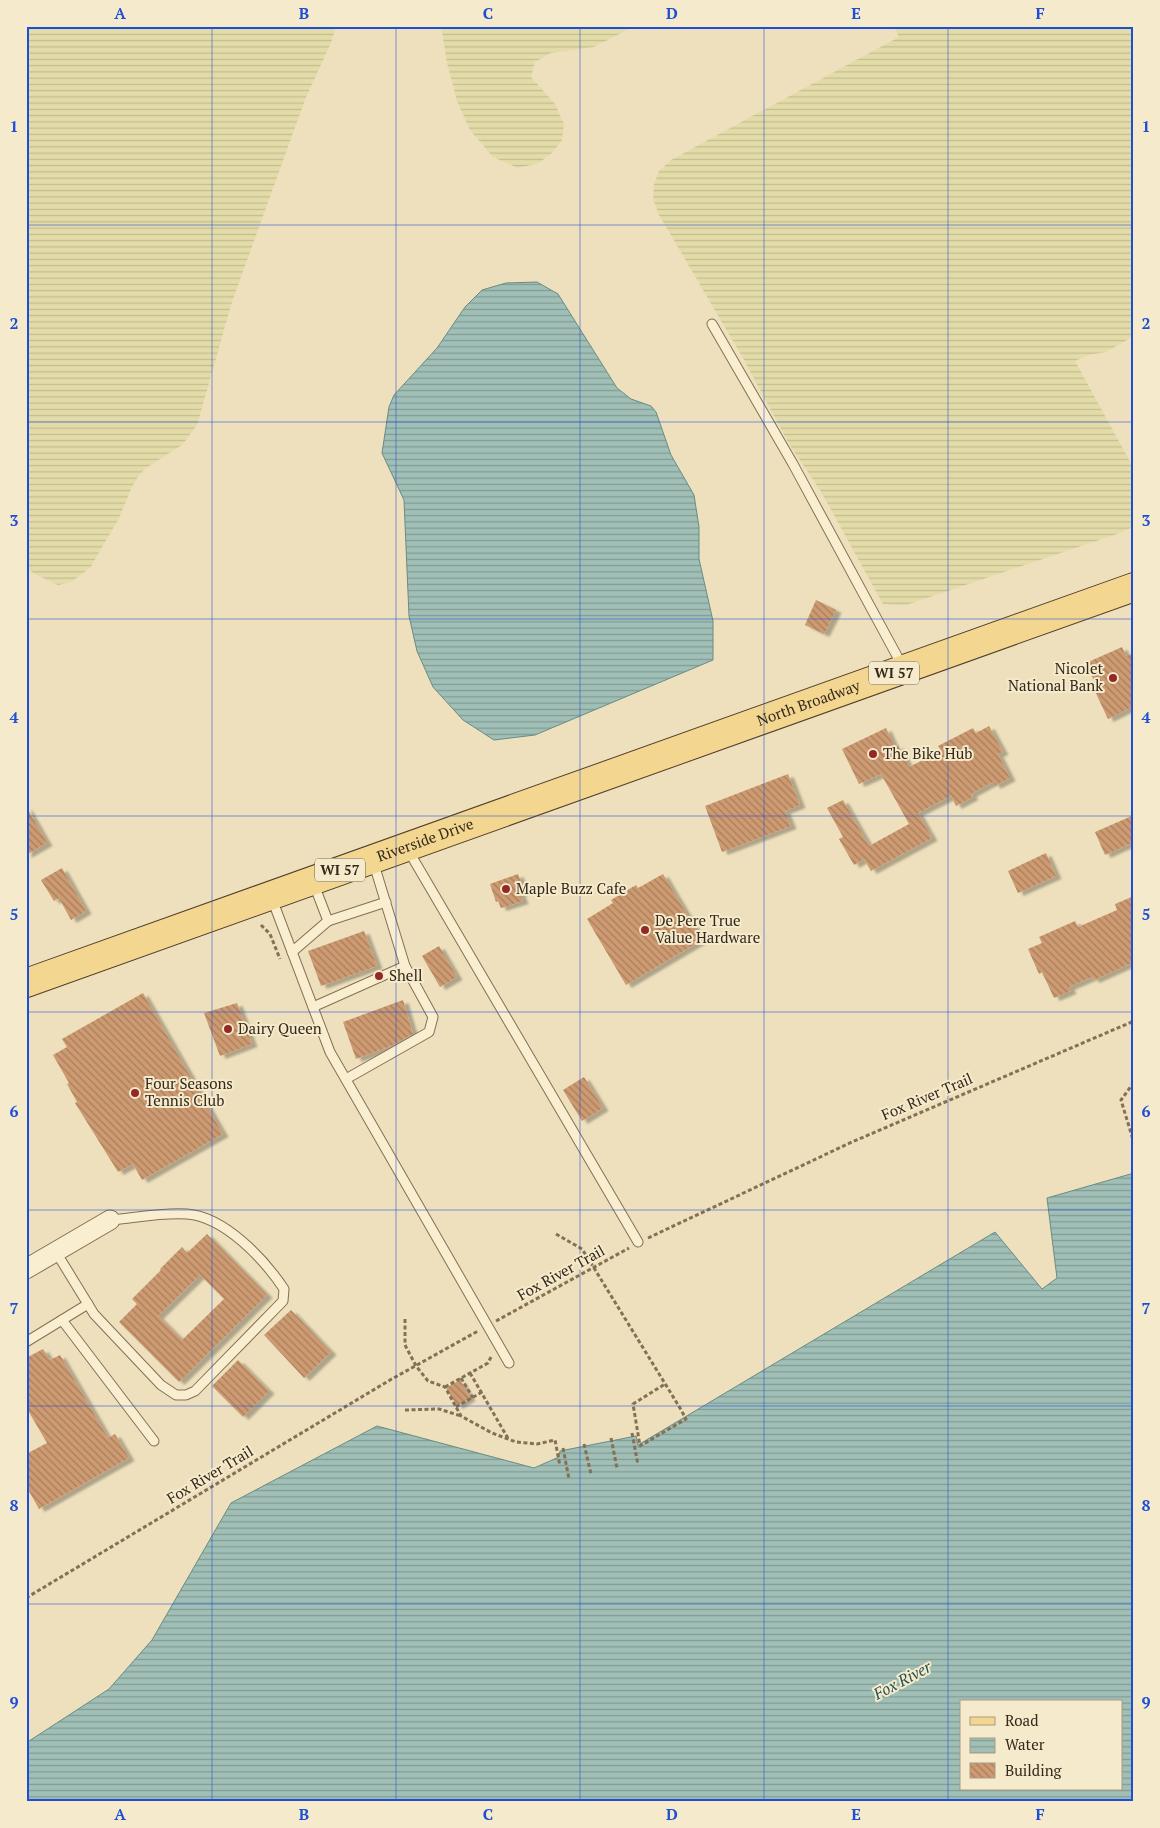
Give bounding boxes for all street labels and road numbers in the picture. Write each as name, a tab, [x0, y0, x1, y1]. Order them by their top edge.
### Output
road number: WI 57	[869, 661, 919, 684]
street label: North Broadway	[754, 675, 863, 730]
street label: Riverside Drive	[374, 813, 476, 866]
road number: WI 57	[315, 858, 365, 882]
street label: Fox River Trail	[878, 1068, 975, 1124]
street label: Fox River Trail	[513, 1240, 608, 1304]
street label: Fox River Trail	[163, 1441, 256, 1508]

